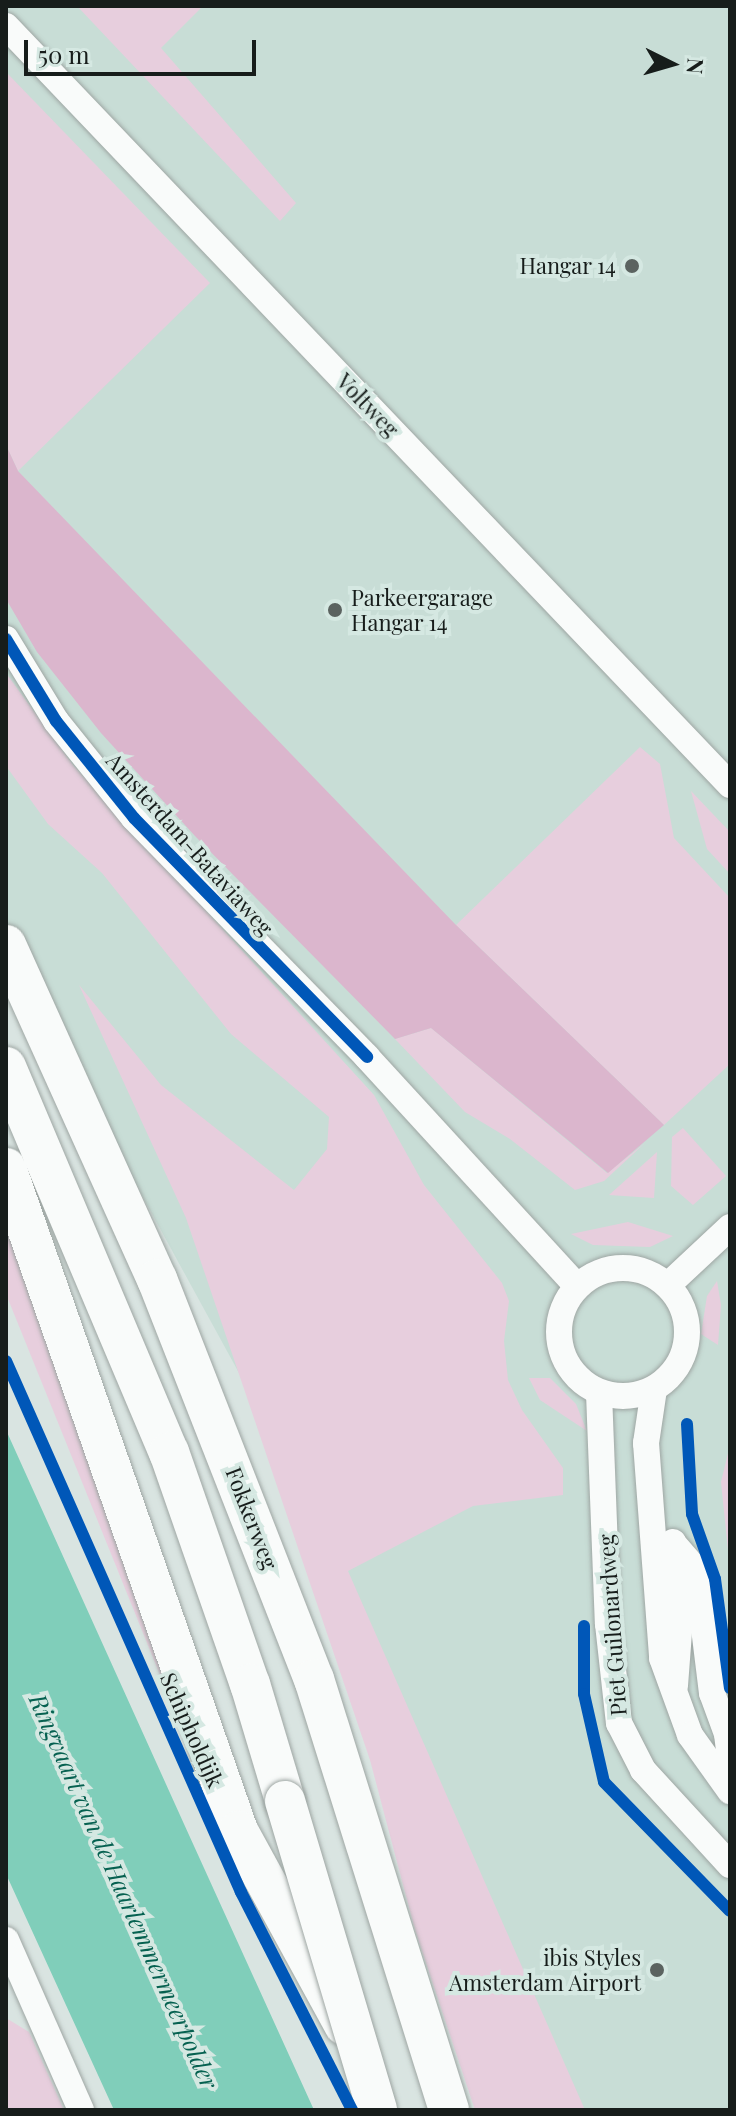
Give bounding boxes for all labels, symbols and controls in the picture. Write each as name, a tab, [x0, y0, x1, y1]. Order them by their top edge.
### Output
scale bar	[28, 24, 260, 74]
north arrow	[632, 24, 712, 104]
text: 50 m	[38, 38, 90, 70]
text: N	[680, 57, 712, 75]
place label: Hangar 14	[519, 253, 616, 279]
marker: Hangar 14	[623, 257, 641, 275]
street label: Voltweg	[331, 368, 405, 442]
place label: Parkeergarage Hangar 14	[351, 584, 493, 636]
marker: Parkeergarage Hangar 14	[326, 601, 344, 619]
street label: Amsterdam-Bataviaweg	[101, 747, 279, 941]
street label: Fokkerweg	[220, 1463, 284, 1573]
street label: Piet Guilonardweg	[592, 1533, 632, 1717]
street label: Schipholdijk	[155, 1669, 229, 1791]
water label: Ringvaart van de Haarlemmermeerpolder	[24, 1689, 224, 2093]
place label: ibis Styles Amsterdam Airport	[448, 1944, 641, 1996]
marker: ibis Styles Amsterdam Airport	[648, 1961, 666, 1979]

